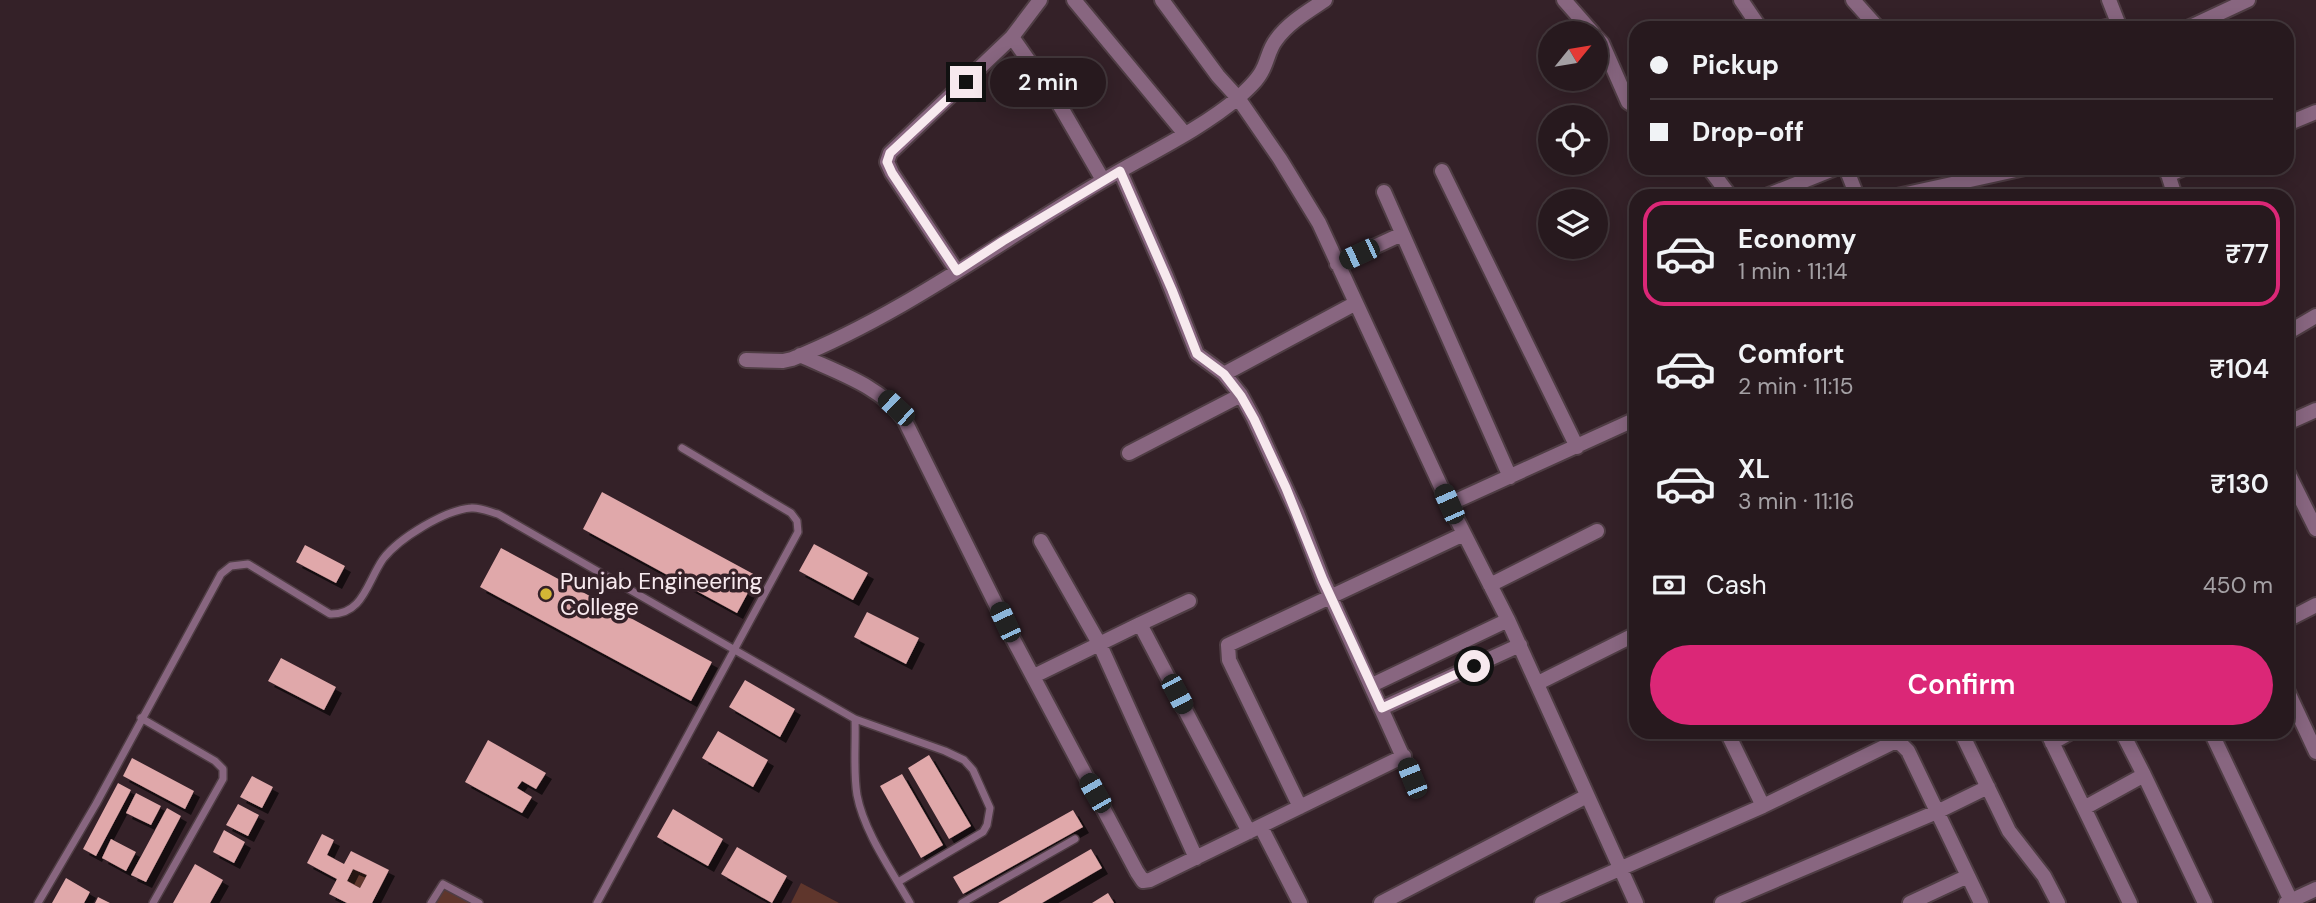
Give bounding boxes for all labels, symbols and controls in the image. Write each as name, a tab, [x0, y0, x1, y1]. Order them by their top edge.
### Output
north arrow	[1538, 21, 1608, 91]
map controls	[1538, 21, 1608, 259]
text: Pickup	[1692, 48, 1779, 82]
callout: 2 min	[990, 57, 1106, 106]
route end	[950, 66, 982, 98]
text: 2 min	[1018, 67, 1078, 97]
button: locate	[1538, 105, 1608, 175]
text: Drop-off	[1692, 115, 1804, 149]
button: layers	[1538, 189, 1608, 259]
icon: car	[1654, 222, 1717, 285]
text: Economy	[1738, 222, 1856, 256]
car	[1336, 236, 1383, 272]
text: ₹77	[2225, 237, 2269, 271]
text: 1 min · 11:14	[1738, 256, 1847, 286]
icon: car	[1654, 337, 1717, 400]
text: Comfort	[1738, 337, 1844, 371]
text: ₹104	[2209, 352, 2269, 386]
text: 2 min · 11:15	[1738, 371, 1854, 401]
car	[874, 386, 919, 430]
icon: car	[1654, 452, 1717, 515]
text: XL	[1738, 452, 1770, 486]
text: ₹130	[2210, 467, 2269, 501]
car	[1431, 481, 1468, 527]
text: 3 min · 11:16	[1738, 486, 1854, 516]
place label: Punjab Engineering College	[560, 566, 762, 622]
icon: cash	[1650, 566, 1688, 604]
text: Cash	[1706, 568, 1767, 602]
text: 450 m	[2203, 570, 2273, 600]
marker: Punjab Engineering College	[538, 586, 554, 602]
car	[987, 599, 1024, 645]
button: Confirm	[1650, 645, 2273, 725]
route start	[1458, 650, 1490, 682]
car	[1158, 671, 1197, 717]
car	[1395, 755, 1430, 801]
car	[1076, 770, 1115, 816]

